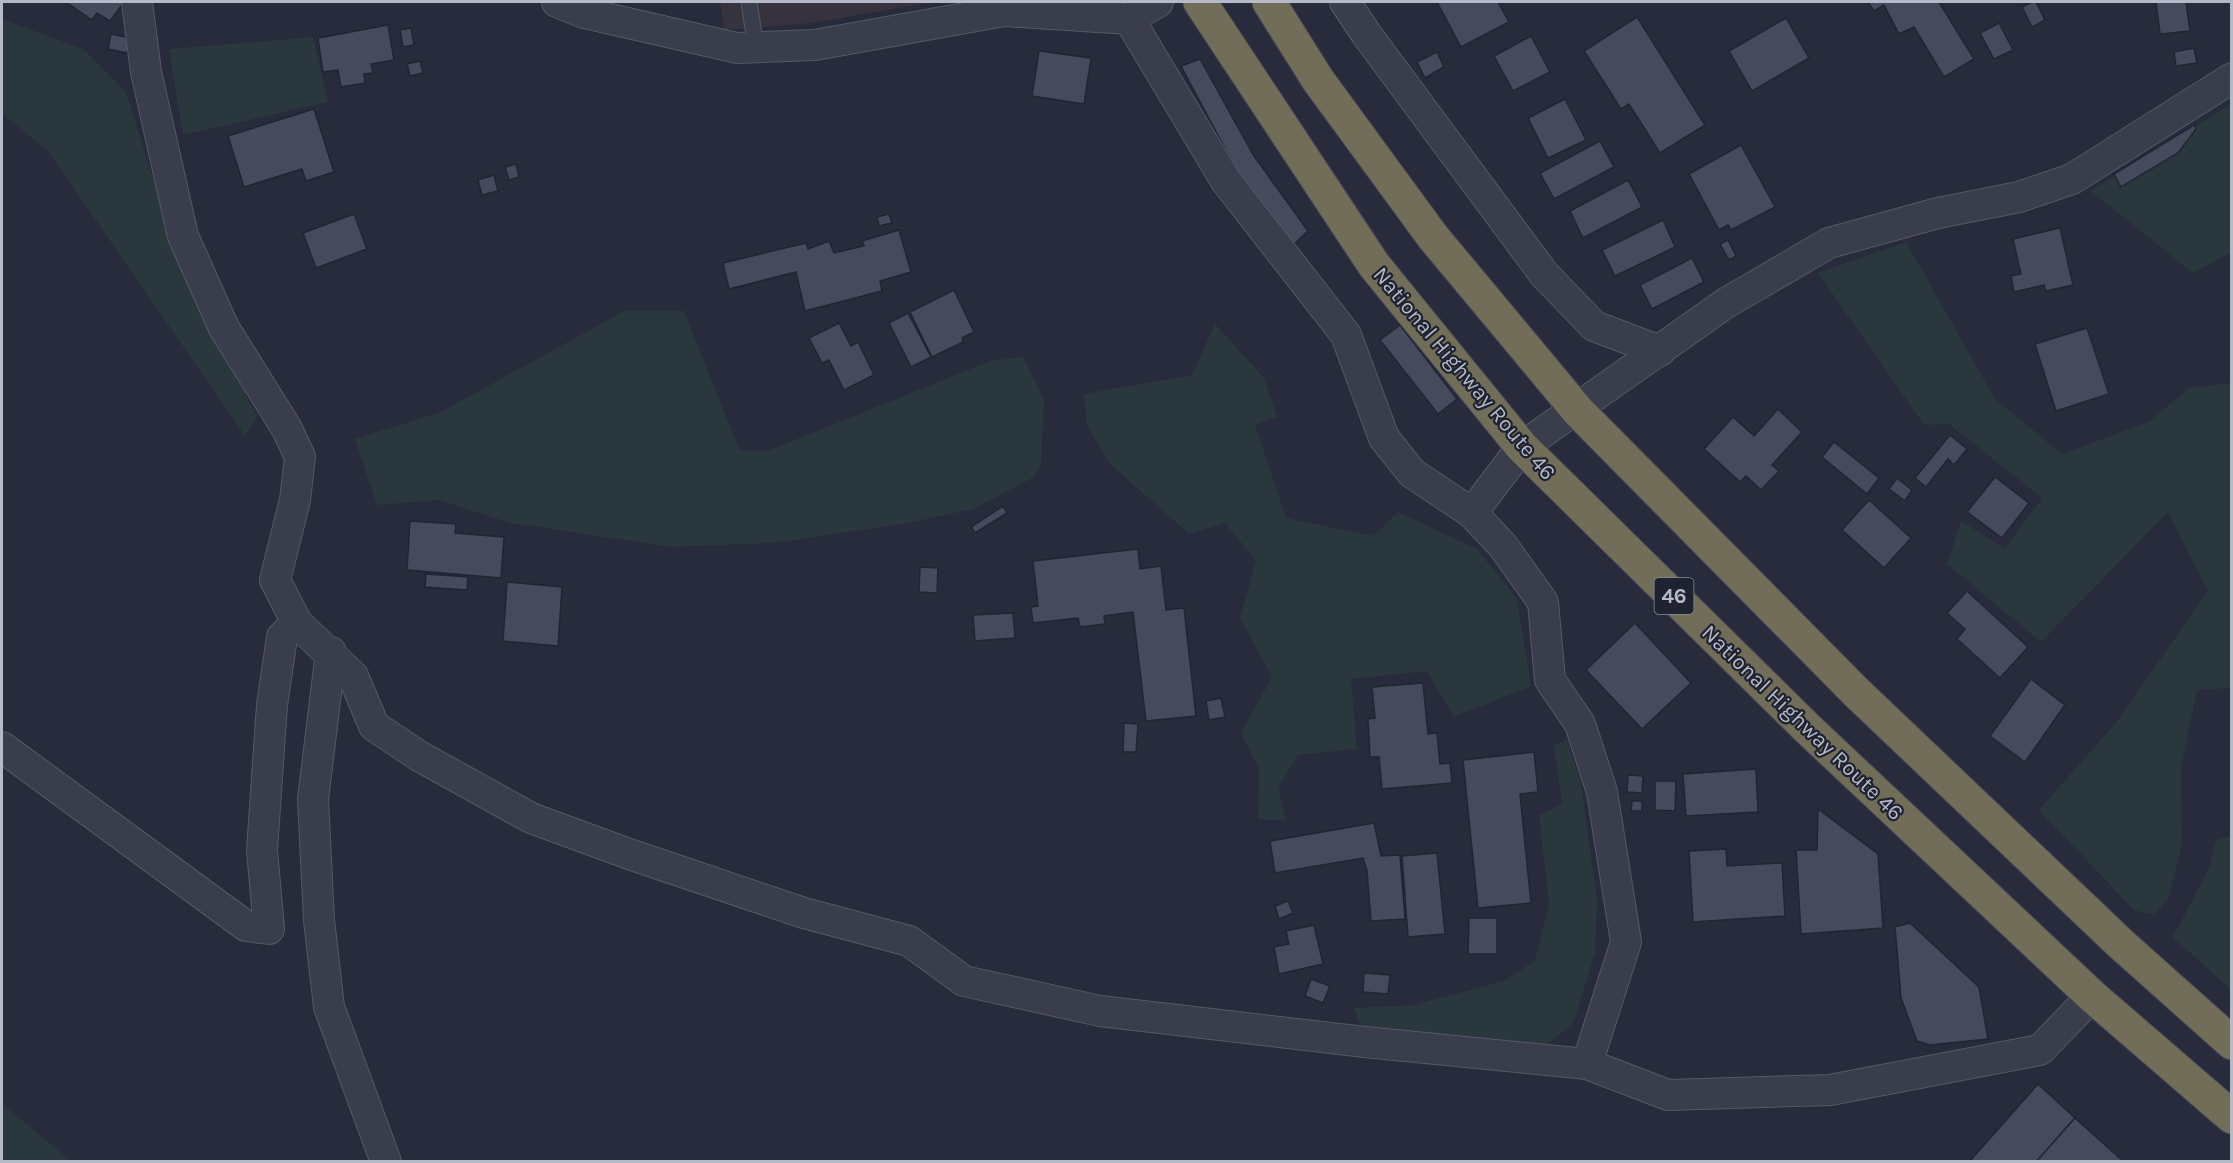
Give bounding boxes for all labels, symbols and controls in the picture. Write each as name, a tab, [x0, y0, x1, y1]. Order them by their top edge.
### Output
street label: National Highway Route 46	[1368, 262, 1561, 485]
road number: 46	[1654, 578, 1694, 614]
street label: National Highway Route 46	[1696, 620, 1908, 826]

